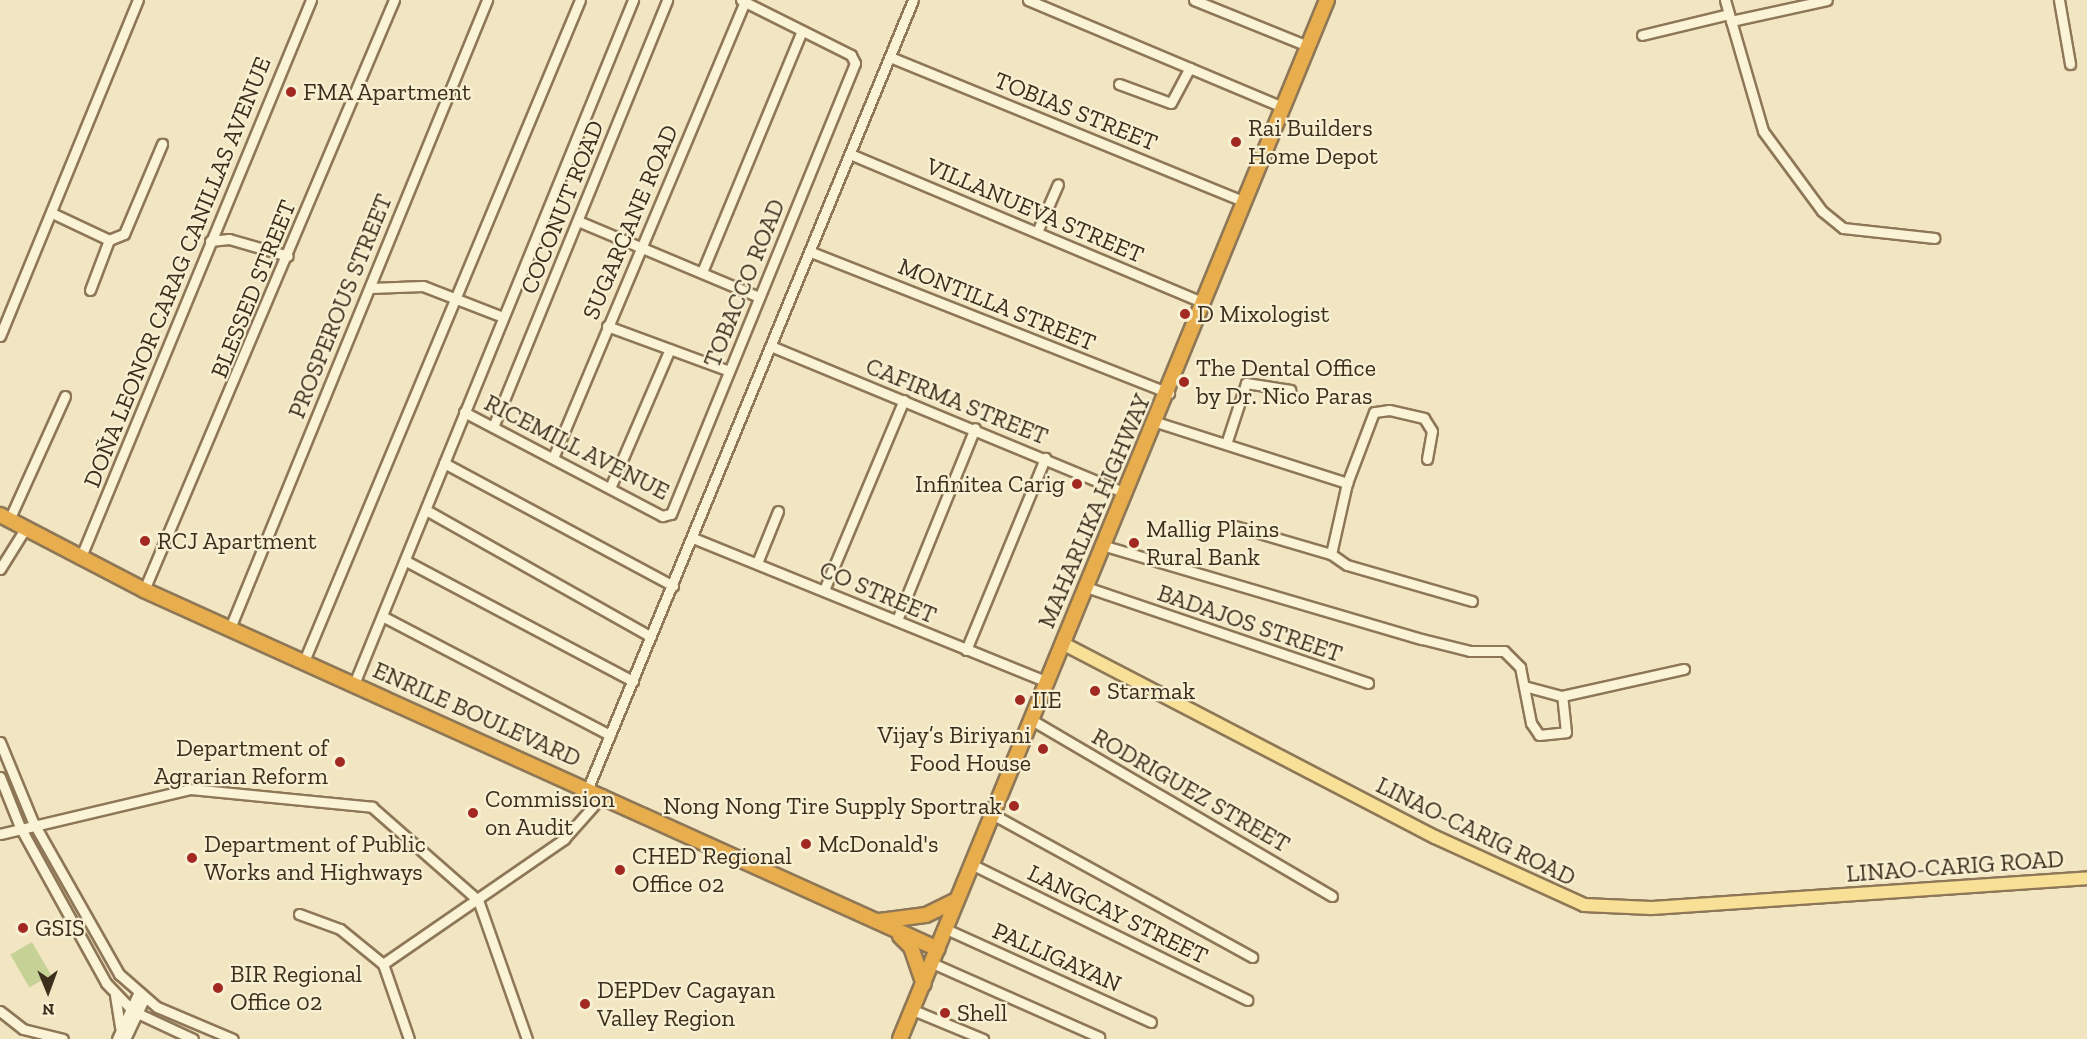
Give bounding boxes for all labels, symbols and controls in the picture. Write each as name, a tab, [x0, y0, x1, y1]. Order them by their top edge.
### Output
street label: DOÑA LEONOR CARAG CANILLAS AVENUE	[77, 52, 277, 492]
street label: TOBIAS STREET	[990, 65, 1162, 157]
place label: FMA Apartment	[303, 78, 472, 106]
marker: FMA Apartment	[284, 85, 298, 99]
place label: Rai Builders Home Depot	[1248, 114, 1378, 170]
street label: COCONUT ROAD	[514, 116, 610, 298]
street label: SUGARCANE ROAD	[576, 120, 684, 324]
marker: Rai Builders Home Depot	[1229, 135, 1243, 149]
street label: VILLANUEVA STREET	[921, 151, 1149, 269]
street label: PROSPEROUS STREET	[282, 190, 398, 422]
street label: TOBACCO ROAD	[697, 195, 791, 371]
street label: BLESSED STREET	[204, 196, 302, 382]
street label: MONTILLA STREET	[894, 251, 1100, 357]
place label: D Mixologist	[1197, 300, 1329, 328]
marker: D Mixologist	[1178, 307, 1192, 321]
street label: CAFIRMA STREET	[861, 351, 1053, 451]
place label: The Dental Office by Dr. Nico Paras	[1196, 354, 1376, 410]
marker: The Dental Office by Dr. Nico Paras	[1177, 375, 1191, 389]
street label: RICEMILL AVENUE	[479, 388, 675, 506]
street label: MAHARLIKA HIGHWAY	[1031, 389, 1157, 633]
place label: Infinitea Carig	[915, 470, 1065, 498]
marker: Infinitea Carig	[1070, 477, 1084, 491]
place label: Mallig Plains Rural Bank	[1146, 515, 1279, 571]
place label: RCJ Apartment	[157, 527, 317, 555]
marker: RCJ Apartment	[138, 534, 152, 548]
marker: Mallig Plains Rural Bank	[1127, 536, 1141, 550]
street label: CO STREET	[815, 555, 941, 629]
street label: BADAJOS STREET	[1154, 578, 1346, 668]
street label: ENRILE BOULEVARD	[369, 655, 585, 773]
place label: Starmak	[1107, 677, 1195, 705]
marker: Starmak	[1088, 684, 1102, 698]
place label: IIE	[1032, 686, 1062, 714]
marker: IIE	[1013, 693, 1027, 707]
place label: Vijay’s Biriyani Food House	[878, 721, 1031, 777]
street label: RODRIGUEZ STREET	[1087, 722, 1295, 858]
place label: Department of Agrarian Reform	[154, 734, 328, 790]
marker: Vijay’s Biriyani Food House	[1036, 742, 1050, 756]
marker: Department of Agrarian Reform	[333, 755, 347, 769]
street label: LINAO-CARIG ROAD	[1372, 770, 1580, 892]
place label: Commission on Audit	[485, 785, 615, 841]
place label: Nong Nong Tire Supply Sportrak	[662, 792, 1002, 820]
marker: Nong Nong Tire Supply Sportrak	[1007, 799, 1021, 813]
marker: Commission on Audit	[466, 806, 480, 820]
place label: Department of Public Works and Highways	[204, 830, 426, 886]
place label: McDonald's	[818, 830, 938, 858]
marker: McDonald's	[799, 837, 813, 851]
place label: CHED Regional Office 02	[632, 842, 792, 898]
street label: LINAO-CARIG ROAD	[1845, 844, 2065, 888]
marker: Department of Public Works and Highways	[185, 851, 199, 865]
street label: LANGCAY STREET	[1023, 858, 1213, 970]
marker: CHED Regional Office 02	[613, 863, 627, 877]
place label: GSIS	[35, 914, 85, 942]
street label: PALLIGAYAN	[988, 916, 1126, 998]
marker: GSIS	[16, 921, 30, 935]
place label: BIR Regional Office 02	[230, 960, 362, 1016]
north arrow	[18, 961, 78, 1021]
place label: DEPDev Cagayan Valley Region	[597, 976, 776, 1032]
marker: BIR Regional Office 02	[211, 981, 225, 995]
marker: DEPDev Cagayan Valley Region	[578, 997, 592, 1011]
place label: Shell	[957, 999, 1007, 1027]
text: N	[42, 1000, 55, 1019]
marker: Shell	[938, 1006, 952, 1020]

